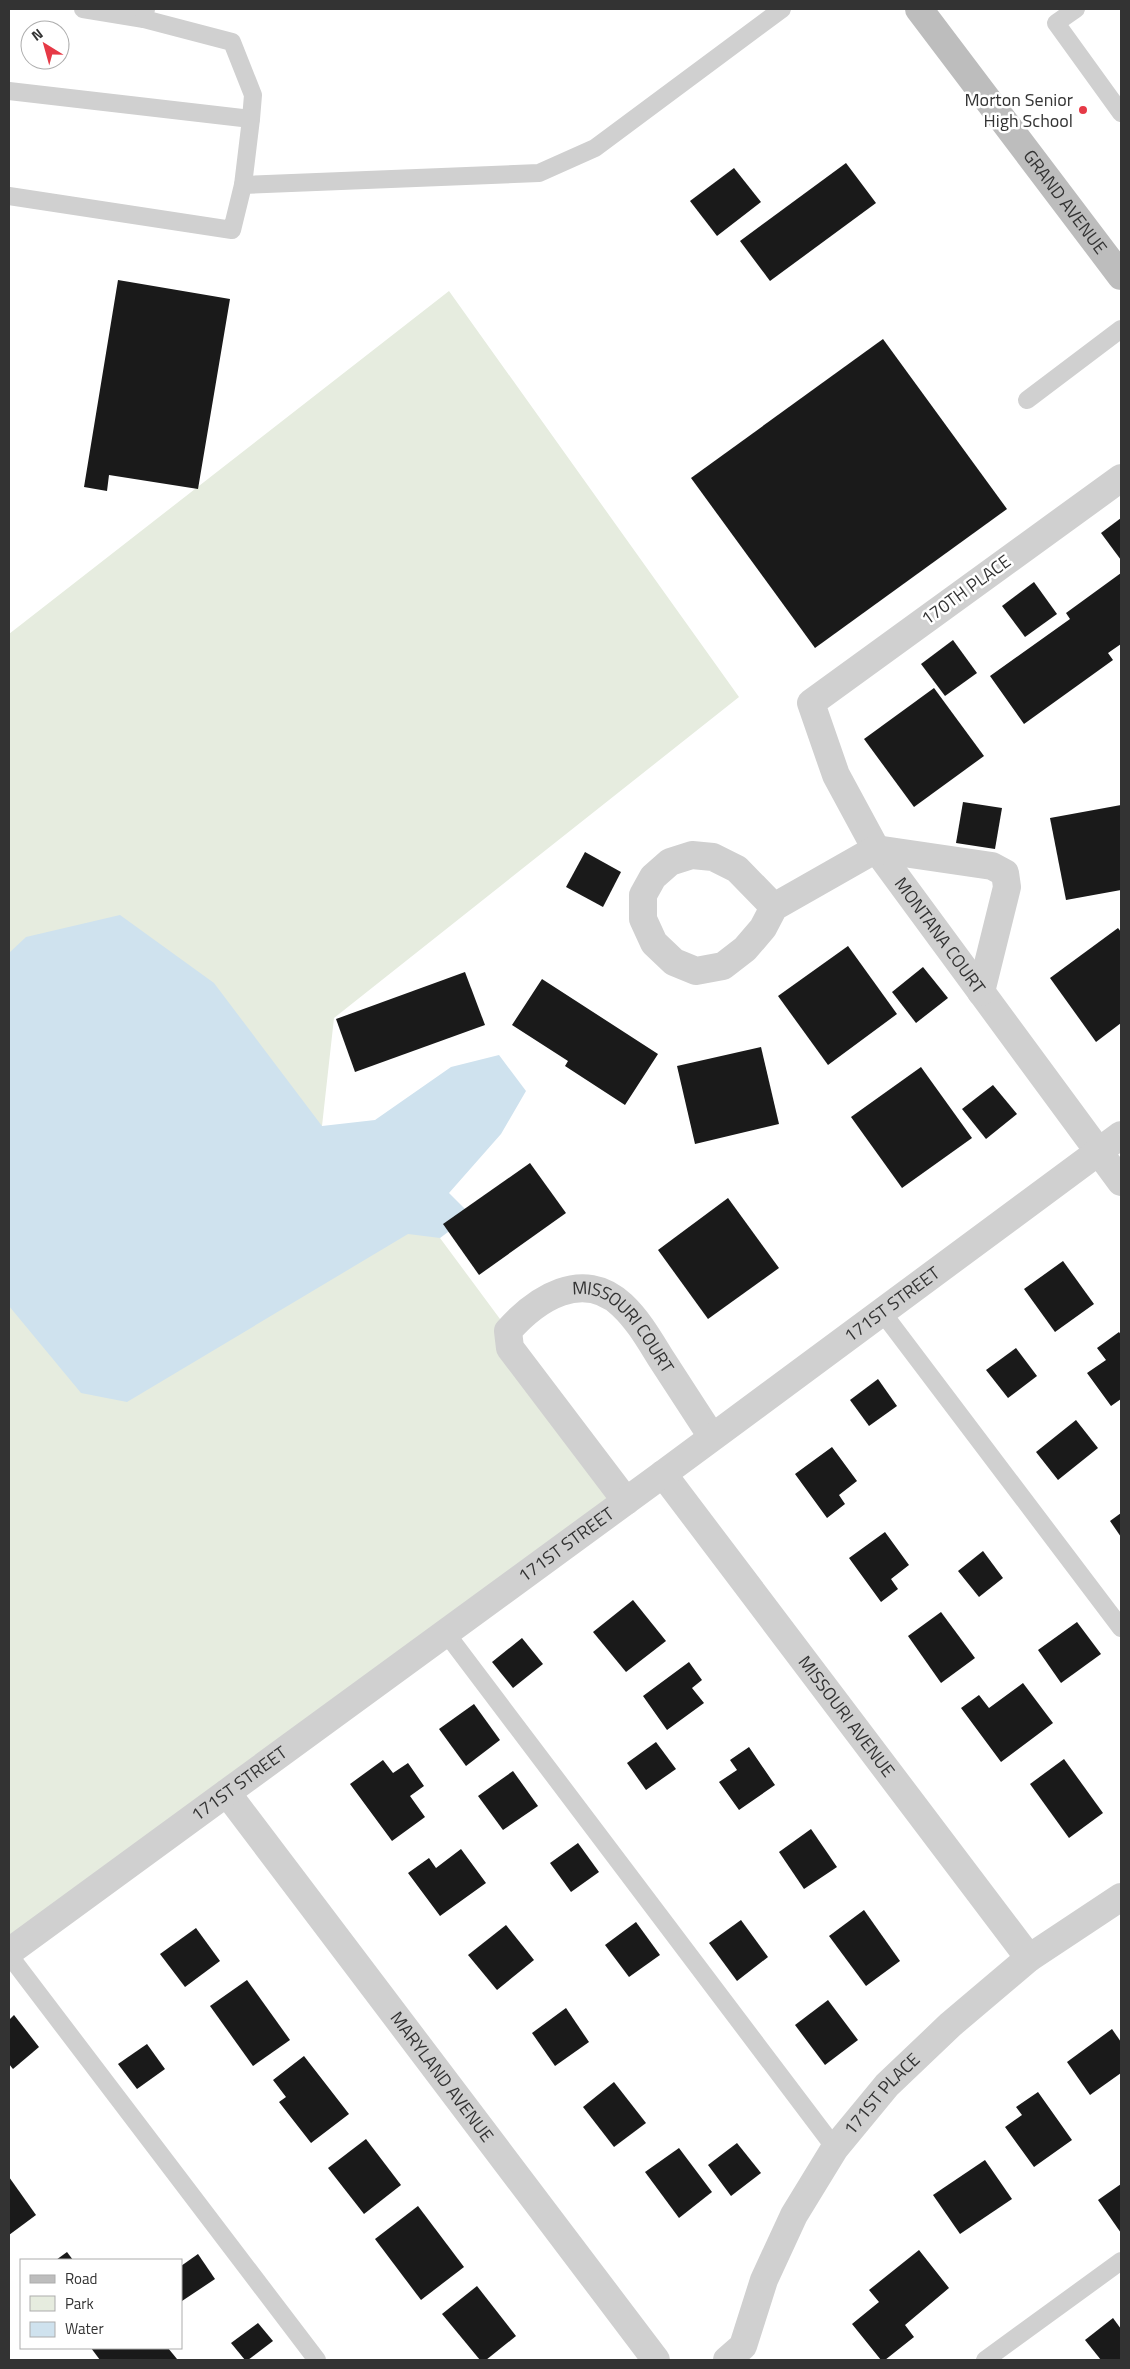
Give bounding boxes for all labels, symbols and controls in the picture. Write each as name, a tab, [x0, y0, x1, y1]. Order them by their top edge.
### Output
north arrow	[20, 20, 70, 70]
text: N	[27, 23, 47, 46]
place label: Morton Senior High School	[965, 86, 1073, 134]
marker: Morton Senior High School	[1077, 104, 1089, 116]
street label: GRAND AVENUE	[1017, 144, 1114, 260]
street label: 170TH PLACE	[915, 548, 1016, 631]
street label: MONTANA COURT	[888, 871, 993, 1000]
street label: 171ST STREET	[838, 1259, 946, 1349]
street label: MISSOURI COURT	[572, 1274, 681, 1379]
street label: 171ST STREET	[512, 1500, 620, 1589]
street label: MISSOURI AVENUE	[792, 1650, 902, 1783]
street label: 171ST STREET	[185, 1739, 293, 1828]
street label: MARYLAND AVENUE	[384, 2006, 501, 2148]
street label: 171ST PLACE	[837, 2046, 926, 2141]
legend	[20, 2259, 182, 2349]
text: Road	[65, 2267, 97, 2290]
text: Park	[65, 2292, 94, 2315]
text: Water	[65, 2317, 104, 2340]

